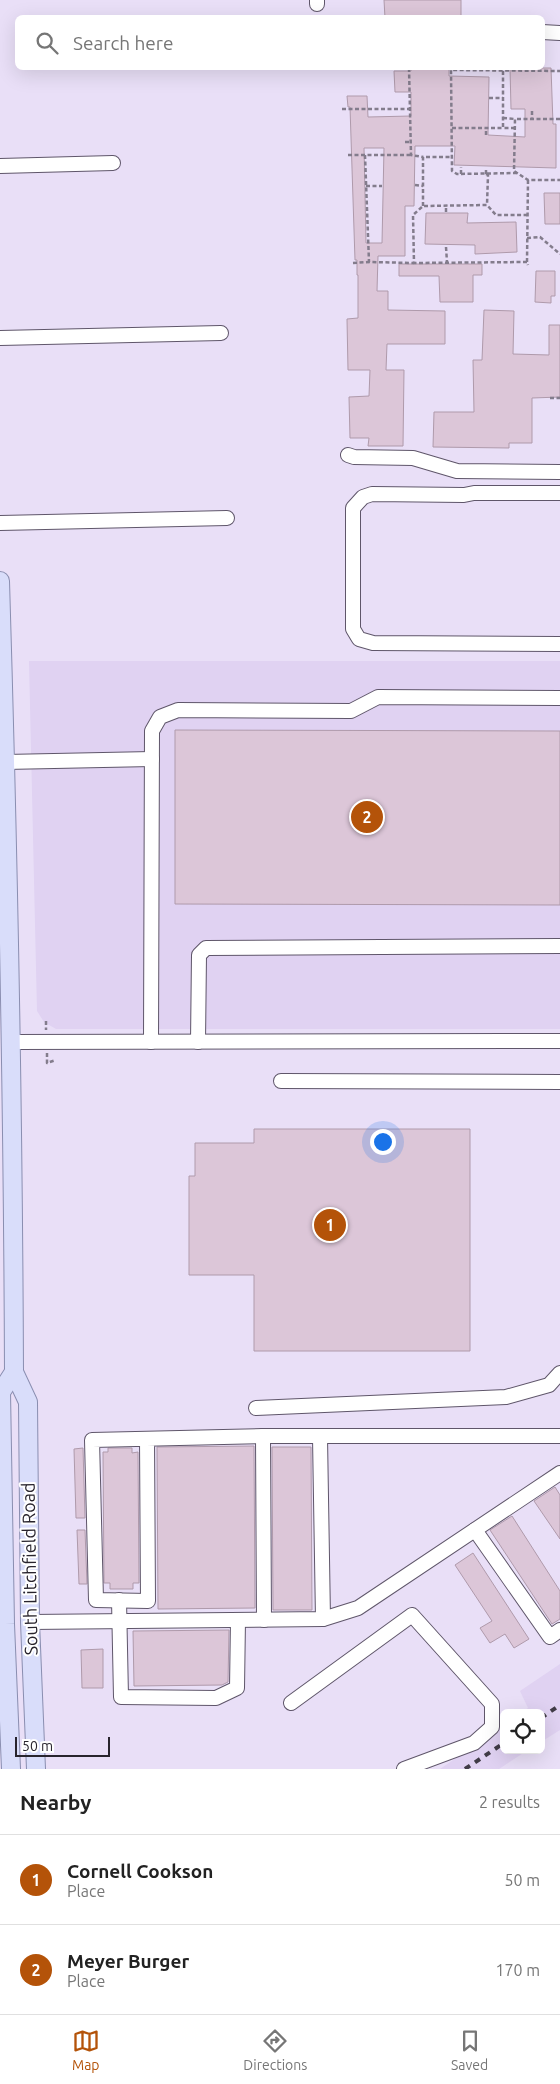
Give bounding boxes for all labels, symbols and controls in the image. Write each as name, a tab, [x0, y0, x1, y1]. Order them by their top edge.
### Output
search box	[15, 15, 545, 70]
icon: search	[33, 29, 61, 57]
text: Search here	[73, 32, 173, 54]
pin: 2	[351, 798, 383, 836]
your location	[370, 1129, 396, 1155]
pin: 1	[314, 1206, 346, 1244]
street label: South Litchfield Road	[17, 1482, 41, 1656]
map controls	[500, 1709, 545, 1754]
button: locate	[500, 1709, 545, 1754]
scale bar	[15, 1734, 110, 1757]
text: 50 m	[22, 1738, 53, 1754]
text: Nearby	[20, 1790, 91, 1814]
text: 2 results	[479, 1793, 540, 1811]
text: Cornell Cookson	[67, 1860, 213, 1882]
text: 1	[31, 1871, 41, 1889]
text: 50 m	[504, 1871, 540, 1889]
text: Place	[67, 1882, 105, 1900]
text: Meyer Burger	[67, 1950, 189, 1972]
text: 2	[31, 1961, 41, 1979]
text: 170 m	[495, 1961, 540, 1979]
text: Place	[67, 1972, 105, 1990]
tab: Map	[72, 2027, 100, 2073]
tab: Directions	[243, 2027, 307, 2073]
tab: Saved	[451, 2027, 488, 2073]

